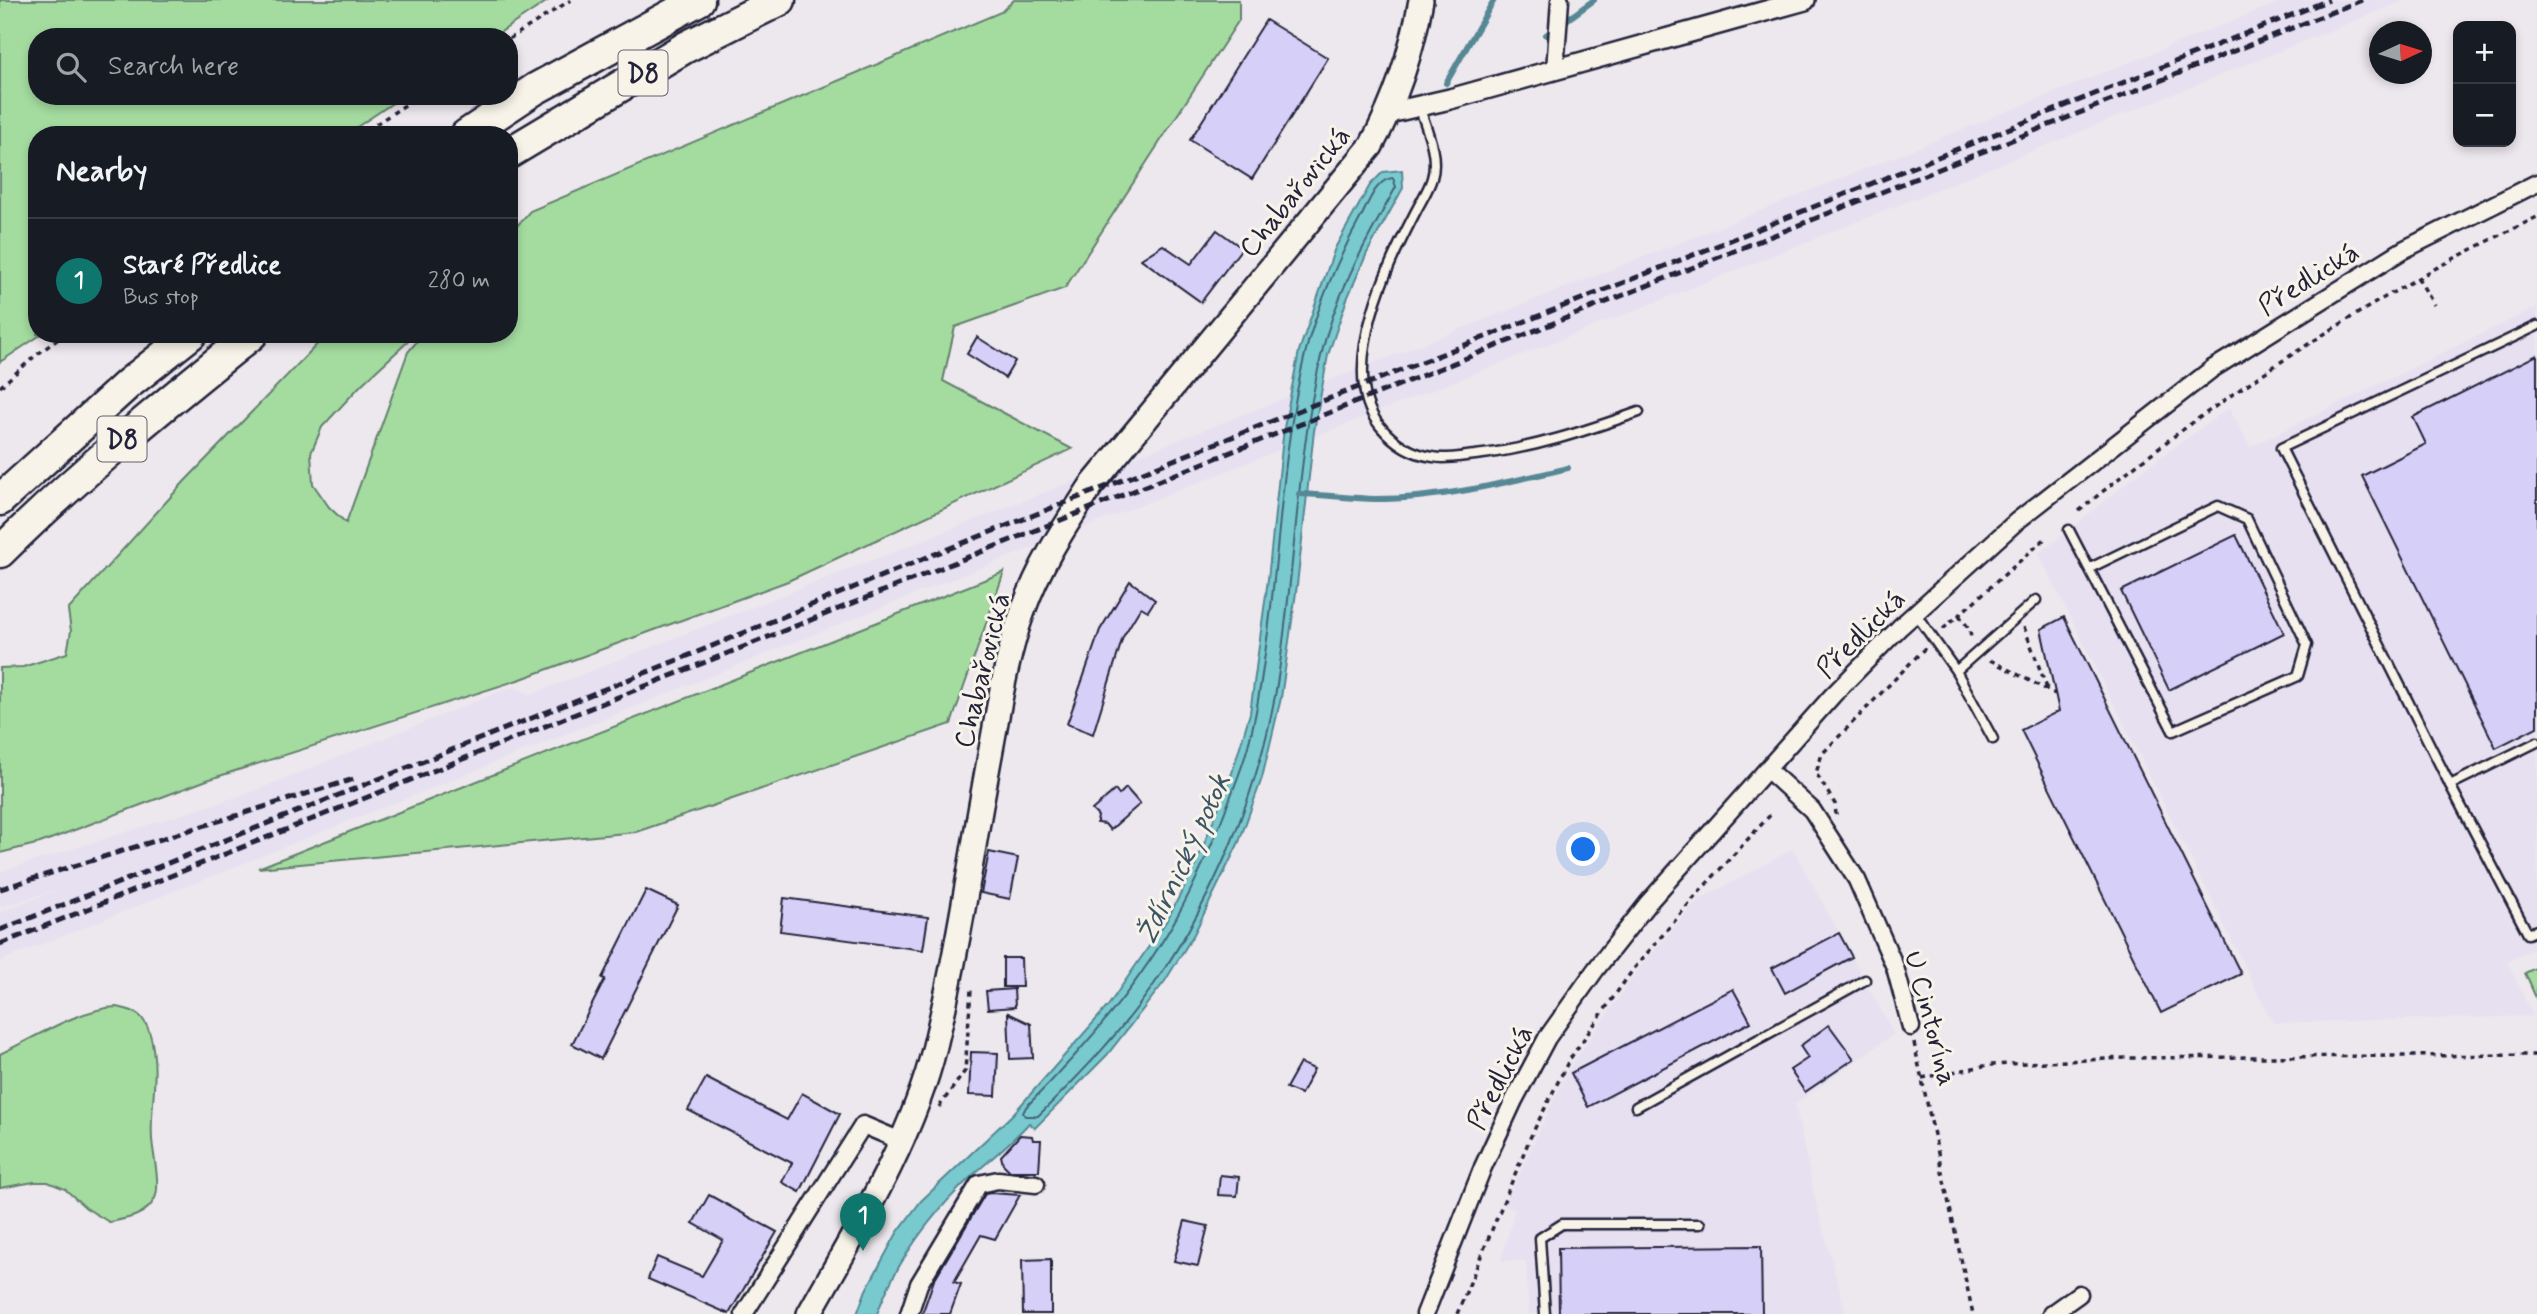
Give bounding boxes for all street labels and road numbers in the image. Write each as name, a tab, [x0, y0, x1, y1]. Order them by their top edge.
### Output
road number: D8	[618, 50, 668, 96]
street label: Chabařovická	[1232, 119, 1360, 266]
street label: Předlická	[2252, 235, 2367, 326]
road number: D8	[97, 416, 146, 462]
street label: Předlická	[1809, 582, 1915, 688]
street label: Chabařovická	[946, 589, 1021, 752]
street label: U Cintorína	[1894, 947, 1965, 1090]
street label: Předlická	[1459, 1020, 1543, 1137]

